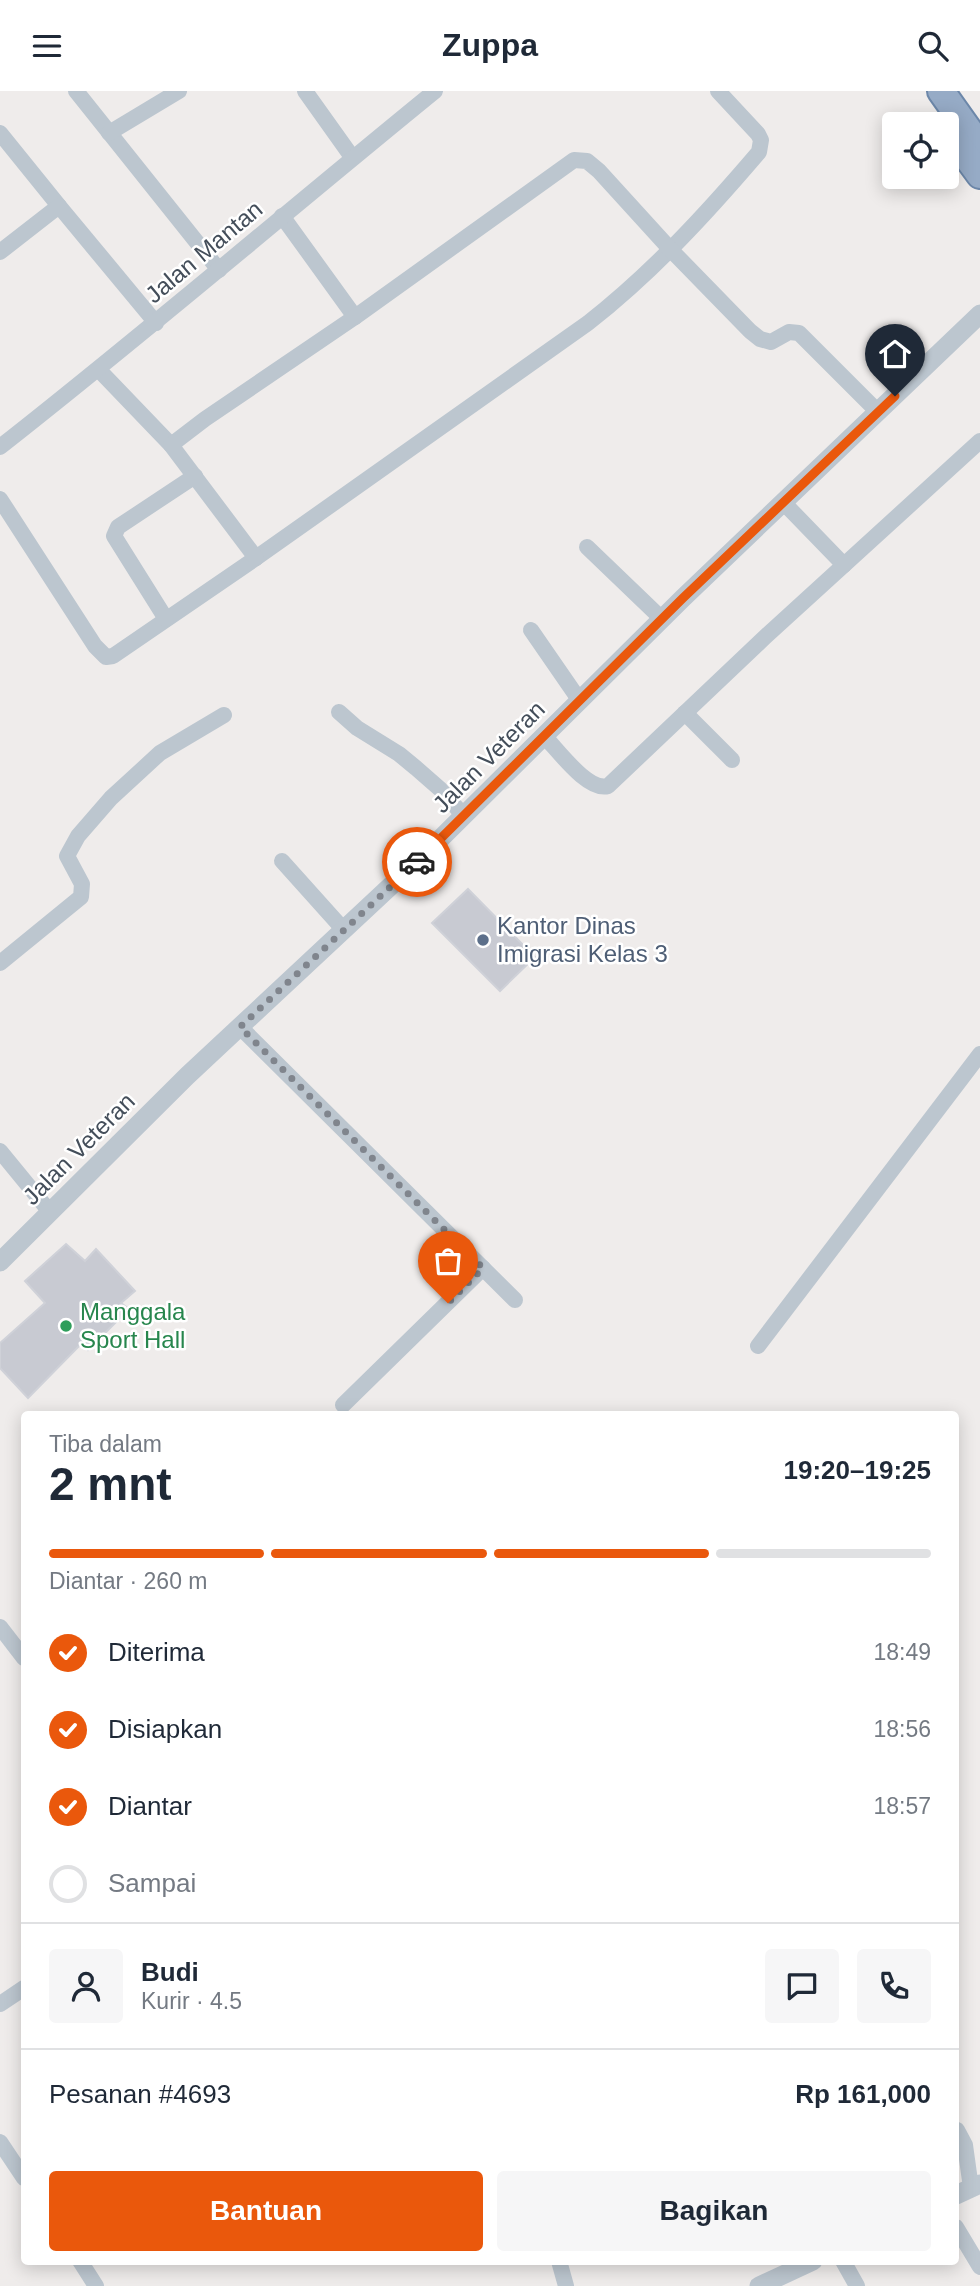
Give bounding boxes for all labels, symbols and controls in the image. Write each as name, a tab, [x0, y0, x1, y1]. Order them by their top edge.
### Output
icon: menu	[28, 27, 66, 65]
text: Zuppa	[442, 27, 538, 63]
icon: search	[914, 27, 952, 65]
map controls	[882, 112, 959, 189]
button: locate	[882, 112, 959, 189]
street label: Jalan Mantan	[140, 195, 268, 308]
pin	[865, 324, 925, 396]
icon: home	[876, 335, 914, 373]
street label: Jalan Veteran	[427, 695, 550, 818]
courier	[382, 827, 452, 897]
icon: car	[398, 843, 436, 881]
place label: Kantor Dinas Imigrasi Kelas 3	[497, 912, 668, 967]
marker: Kantor Dinas Imigrasi Kelas 3	[475, 932, 491, 948]
street label: Jalan Veteran	[17, 1087, 140, 1210]
pin	[418, 1231, 478, 1303]
icon: bag	[429, 1242, 467, 1280]
place label: Manggala Sport Hall	[80, 1298, 186, 1353]
marker: Manggala Sport Hall	[58, 1318, 74, 1334]
text: Tiba dalam	[49, 1431, 162, 1457]
text: 19:20–19:25	[784, 1455, 931, 1485]
text: 2 mnt	[49, 1458, 172, 1510]
text: Diantar · 260 m	[49, 1568, 208, 1594]
icon: check	[49, 1634, 87, 1672]
text: Diterima	[108, 1637, 205, 1667]
text: 18:49	[873, 1639, 931, 1665]
icon: check	[49, 1711, 87, 1749]
text: Disiapkan	[108, 1714, 222, 1744]
text: 18:56	[873, 1716, 931, 1742]
icon: check	[49, 1788, 87, 1826]
text: Diantar	[108, 1791, 192, 1821]
text: 18:57	[873, 1793, 931, 1819]
text: Sampai	[108, 1868, 196, 1898]
button: person	[49, 1949, 123, 2023]
button: chat	[765, 1949, 839, 2023]
button: phone	[857, 1949, 931, 2023]
text: Budi	[141, 1957, 199, 1987]
text: Kurir · 4.5	[141, 1988, 242, 2014]
text: Pesanan #4693	[49, 2079, 231, 2109]
text: Rp 161,000	[795, 2079, 931, 2109]
button: Bantuan	[49, 2171, 483, 2251]
button: Bagikan	[497, 2171, 931, 2251]

